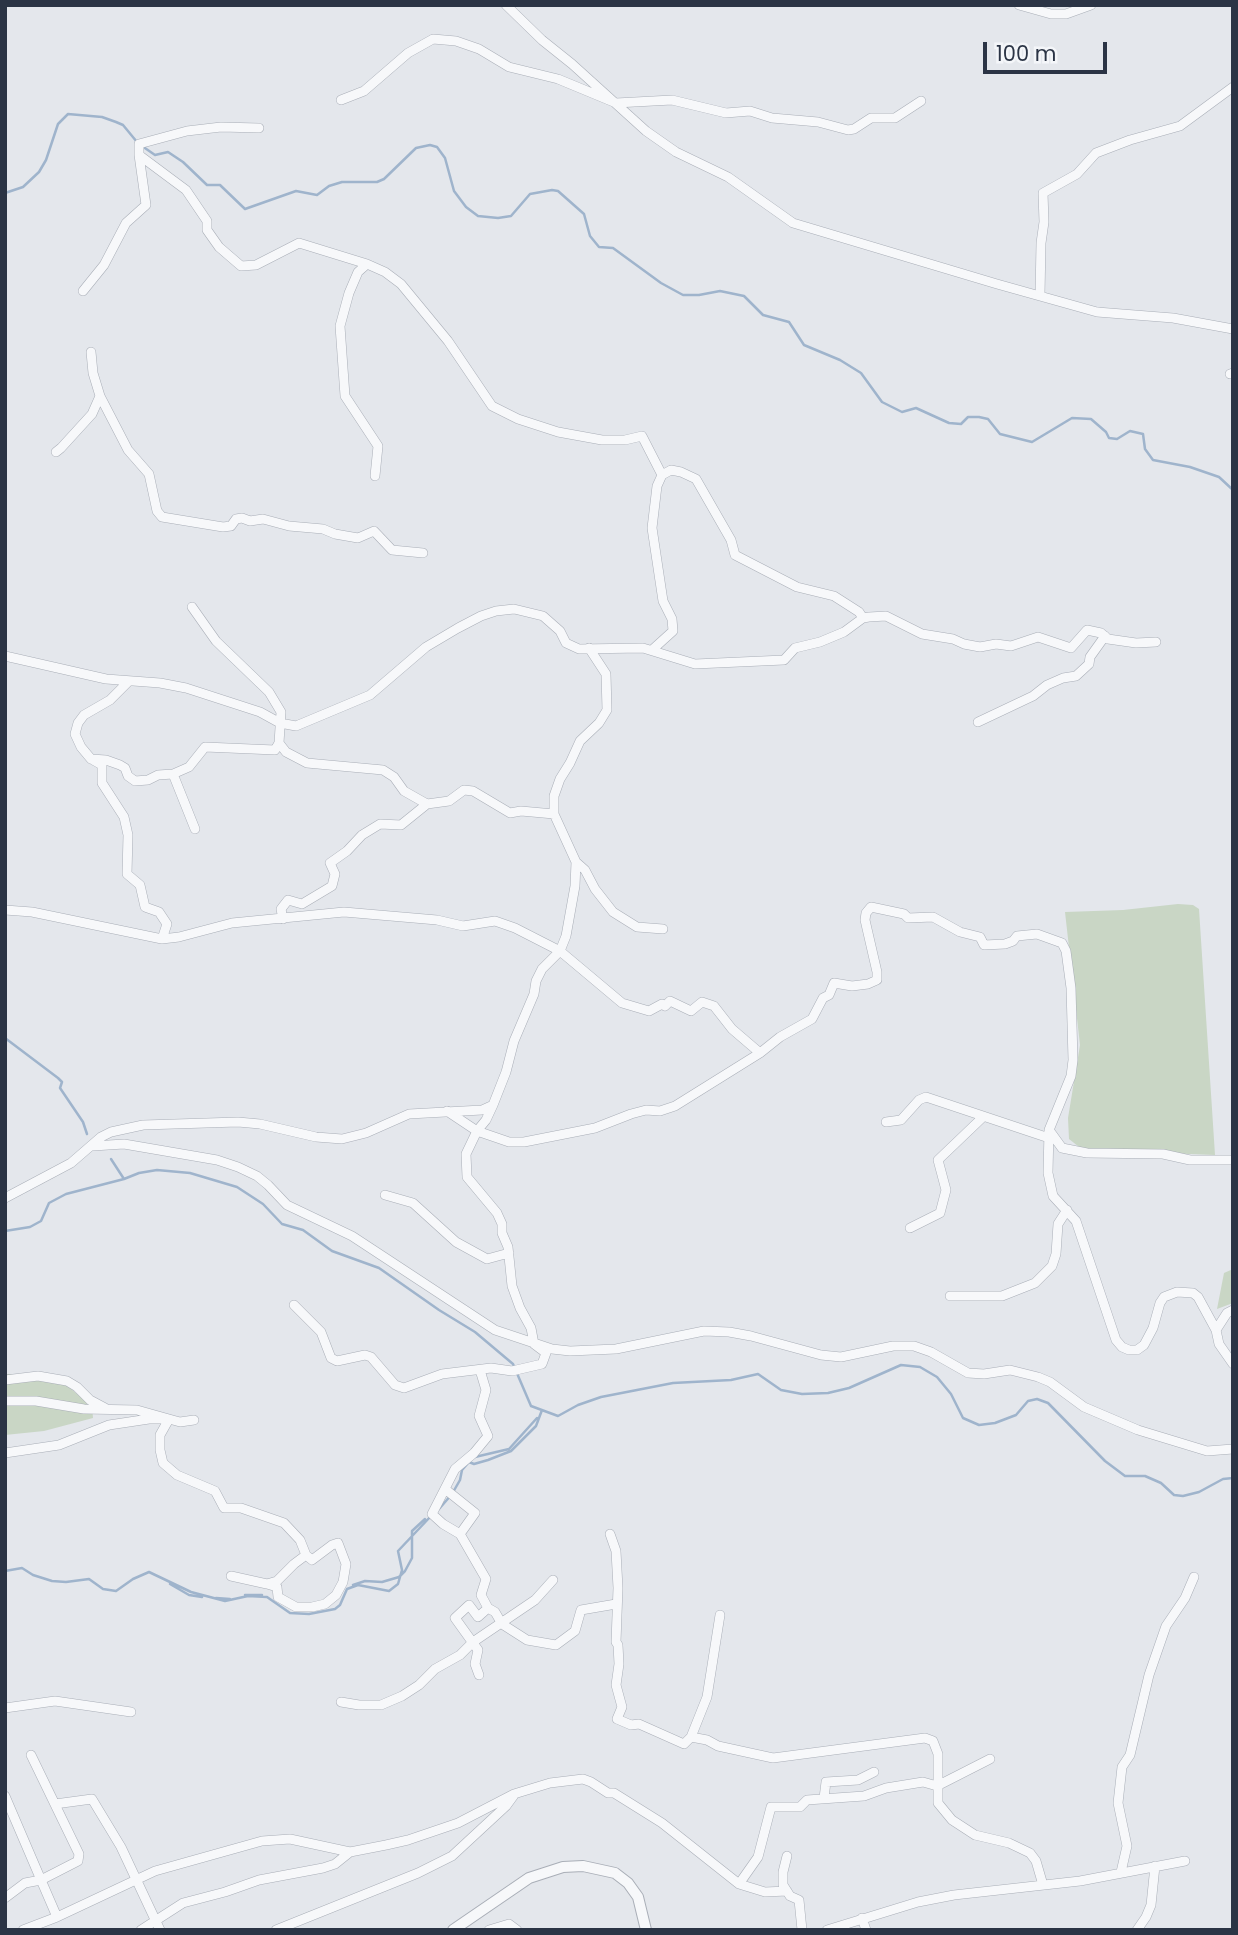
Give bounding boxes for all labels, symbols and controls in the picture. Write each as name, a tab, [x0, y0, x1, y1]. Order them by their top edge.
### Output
scale bar	[986, 28, 1110, 72]
text: 100 m	[996, 39, 1056, 68]

